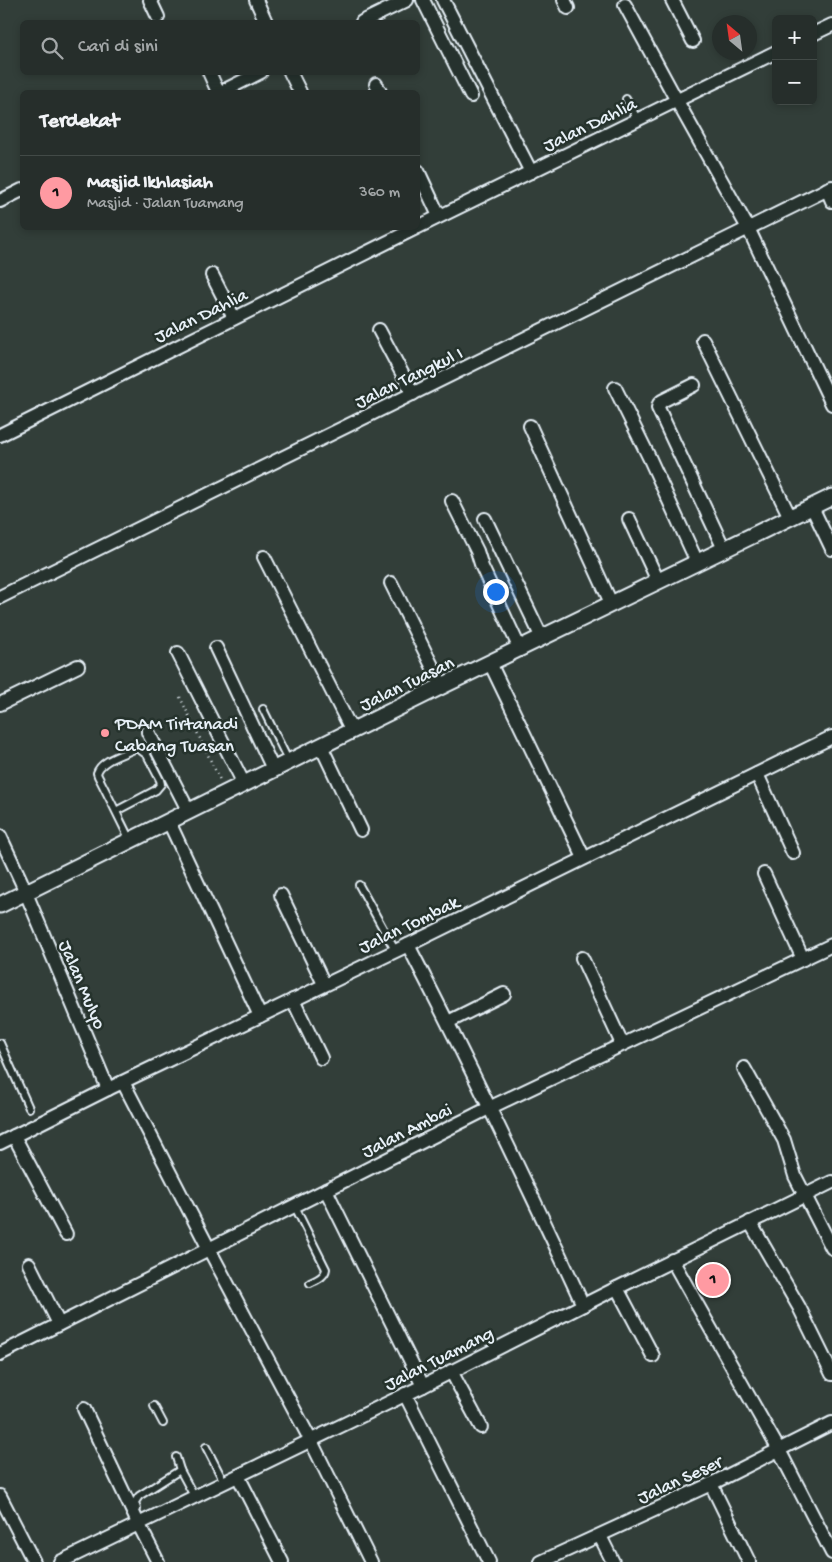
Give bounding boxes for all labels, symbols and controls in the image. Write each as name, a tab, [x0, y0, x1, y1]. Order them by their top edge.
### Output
north arrow	[712, 15, 757, 60]
map controls	[772, 15, 817, 105]
button: +	[772, 15, 817, 60]
search box	[20, 20, 420, 75]
icon: search	[38, 34, 66, 62]
text: Cari di sini	[78, 36, 158, 59]
button: −	[772, 60, 817, 105]
street label: Jalan Dahlia	[540, 93, 642, 159]
text: Terdekat	[40, 110, 119, 135]
text: Masjid Ikhlasiah	[87, 172, 213, 195]
text: 1	[53, 184, 59, 203]
text: 360 m	[359, 184, 400, 203]
text: Masjid · Jalan Tuamang	[87, 195, 244, 214]
street label: Jalan Dahlia	[151, 284, 253, 350]
street label: Jalan Tangkul I	[352, 343, 467, 415]
your location	[483, 579, 509, 605]
street label: Jalan Tuasan	[357, 652, 459, 718]
place label: PDAM Tirtanadi Cabang Tuasan	[114, 714, 238, 759]
marker: PDAM Tirtanadi Cabang Tuasan	[99, 727, 111, 739]
street label: Jalan Tombak	[356, 891, 465, 960]
street label: Jalan Mulyo	[52, 937, 110, 1033]
street label: Jalan Ambai	[359, 1100, 457, 1165]
pin: 1	[697, 1261, 729, 1299]
street label: Jalan Tuamang	[381, 1323, 498, 1397]
street label: Jalan Seser	[634, 1451, 729, 1511]

